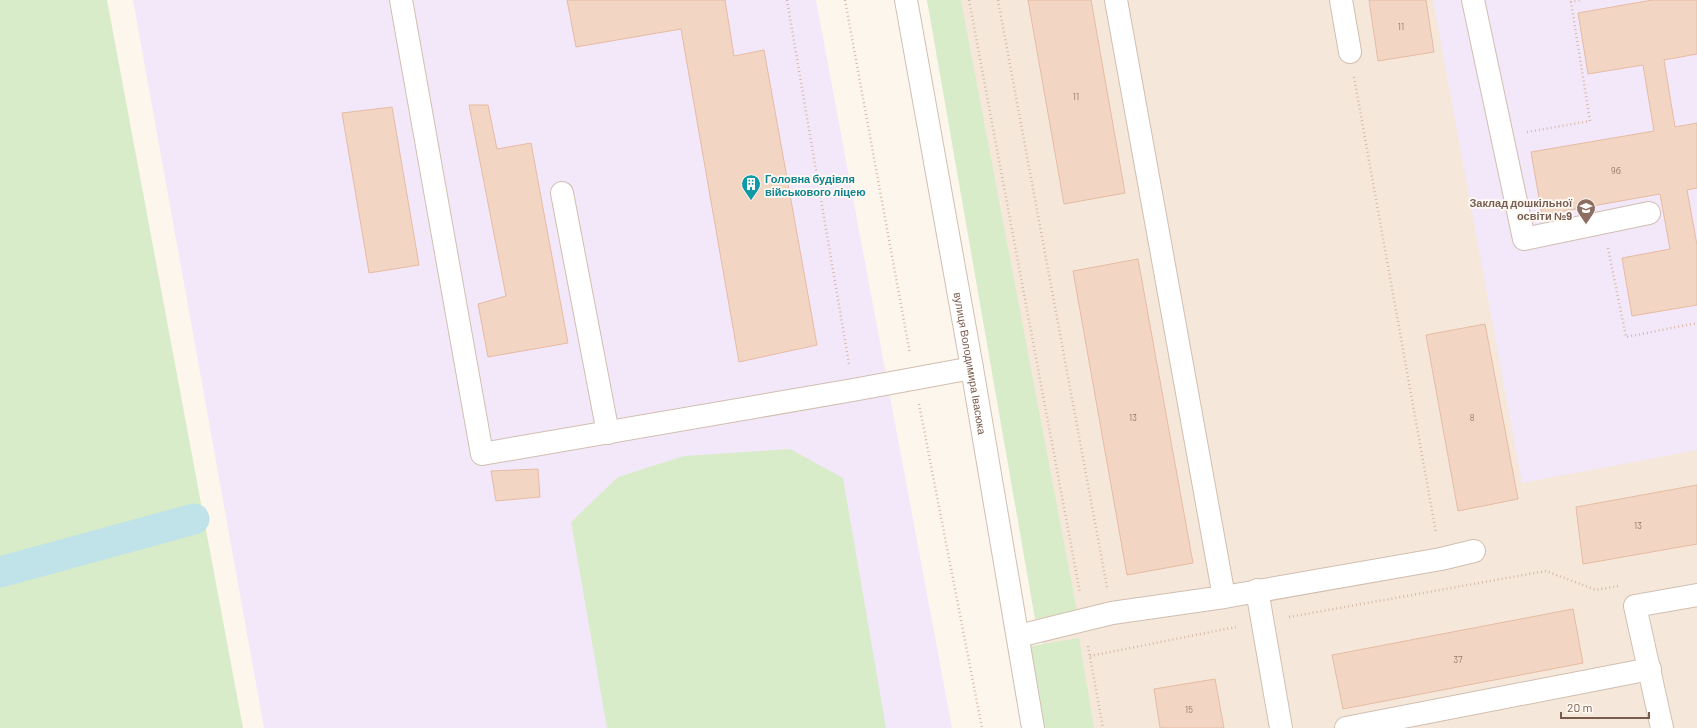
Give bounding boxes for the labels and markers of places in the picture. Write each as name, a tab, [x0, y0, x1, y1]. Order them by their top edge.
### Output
place label: Головна будівля військового ліцею	[765, 172, 866, 198]
building icon: Головна будівля військового ліцею	[740, 173, 762, 201]
place label: Заклад дошкільної освіти №9	[1469, 196, 1573, 222]
school or university icon: Заклад дошкільної освіти №9	[1575, 197, 1597, 225]

